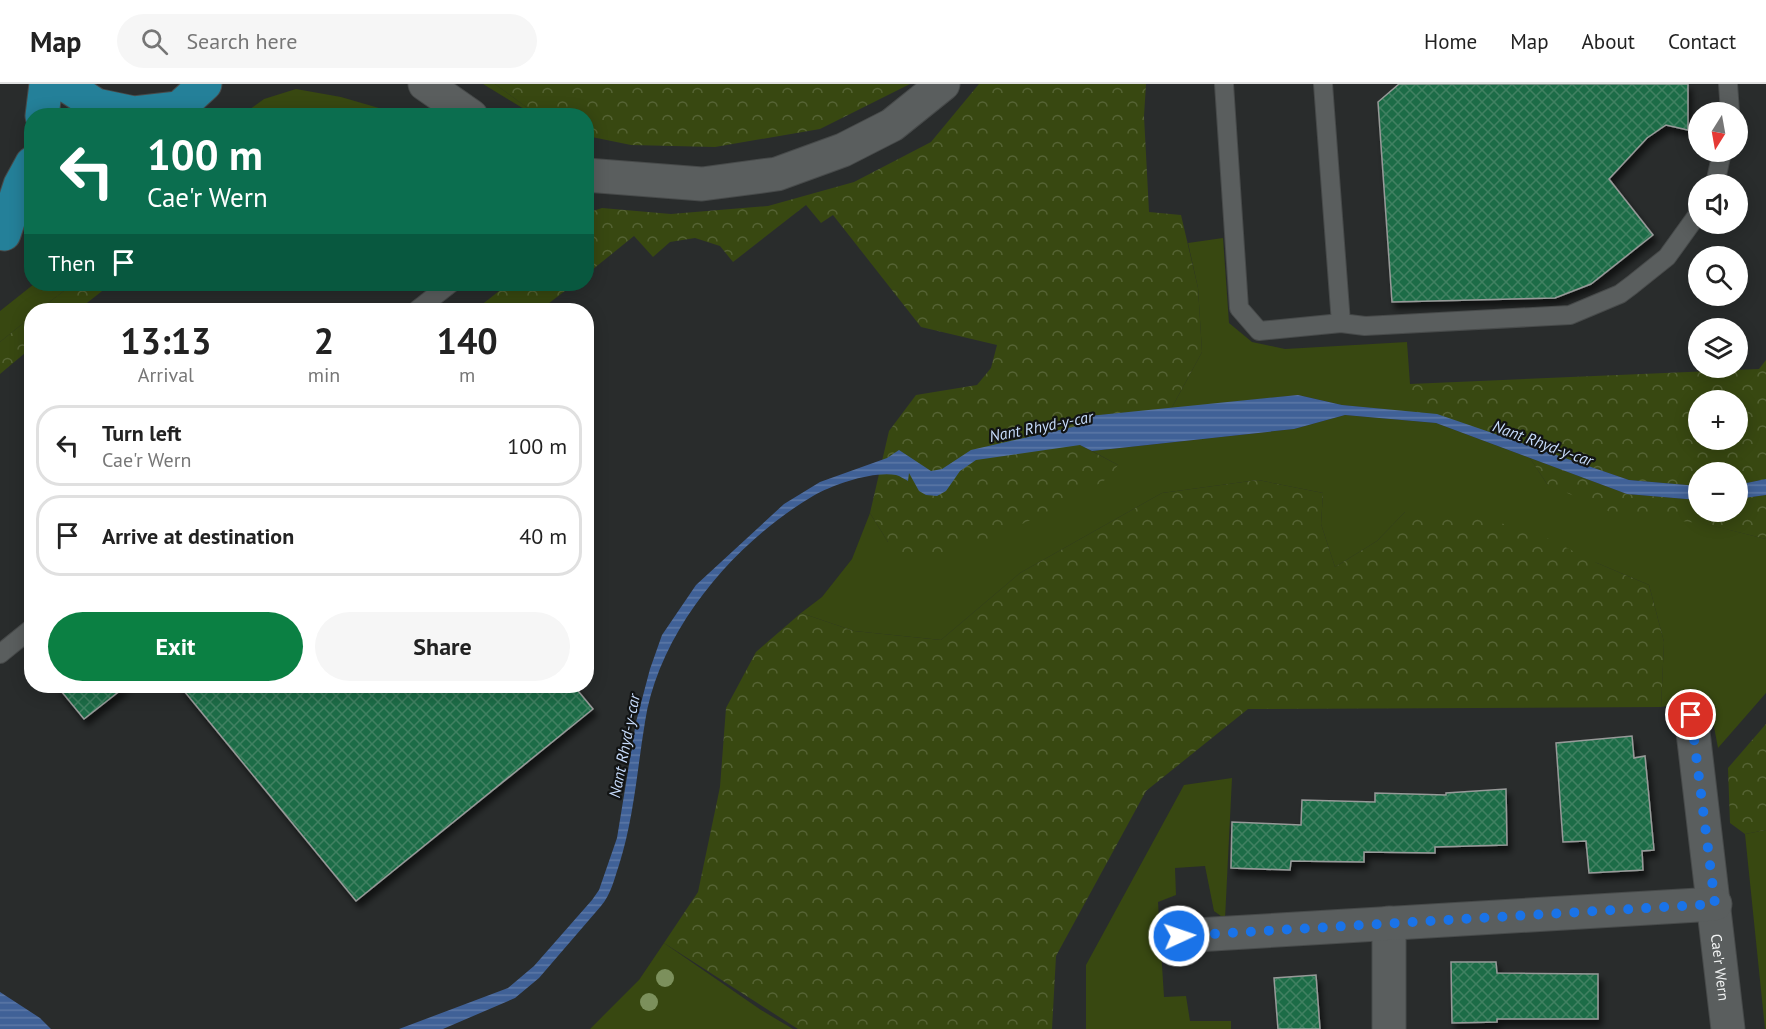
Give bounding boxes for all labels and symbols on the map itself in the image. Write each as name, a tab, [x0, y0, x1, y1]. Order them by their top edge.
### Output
north arrow	[1688, 102, 1748, 162]
water label: Nant Rhyd-y-car	[987, 406, 1096, 446]
water label: Nant Rhyd-y-car	[1490, 416, 1598, 471]
pin	[1665, 689, 1716, 740]
water label: Nant Rhyd-y-car	[604, 691, 644, 800]
position arrow	[1147, 904, 1211, 968]
street label: Cae'r Wern	[1707, 933, 1734, 1002]

